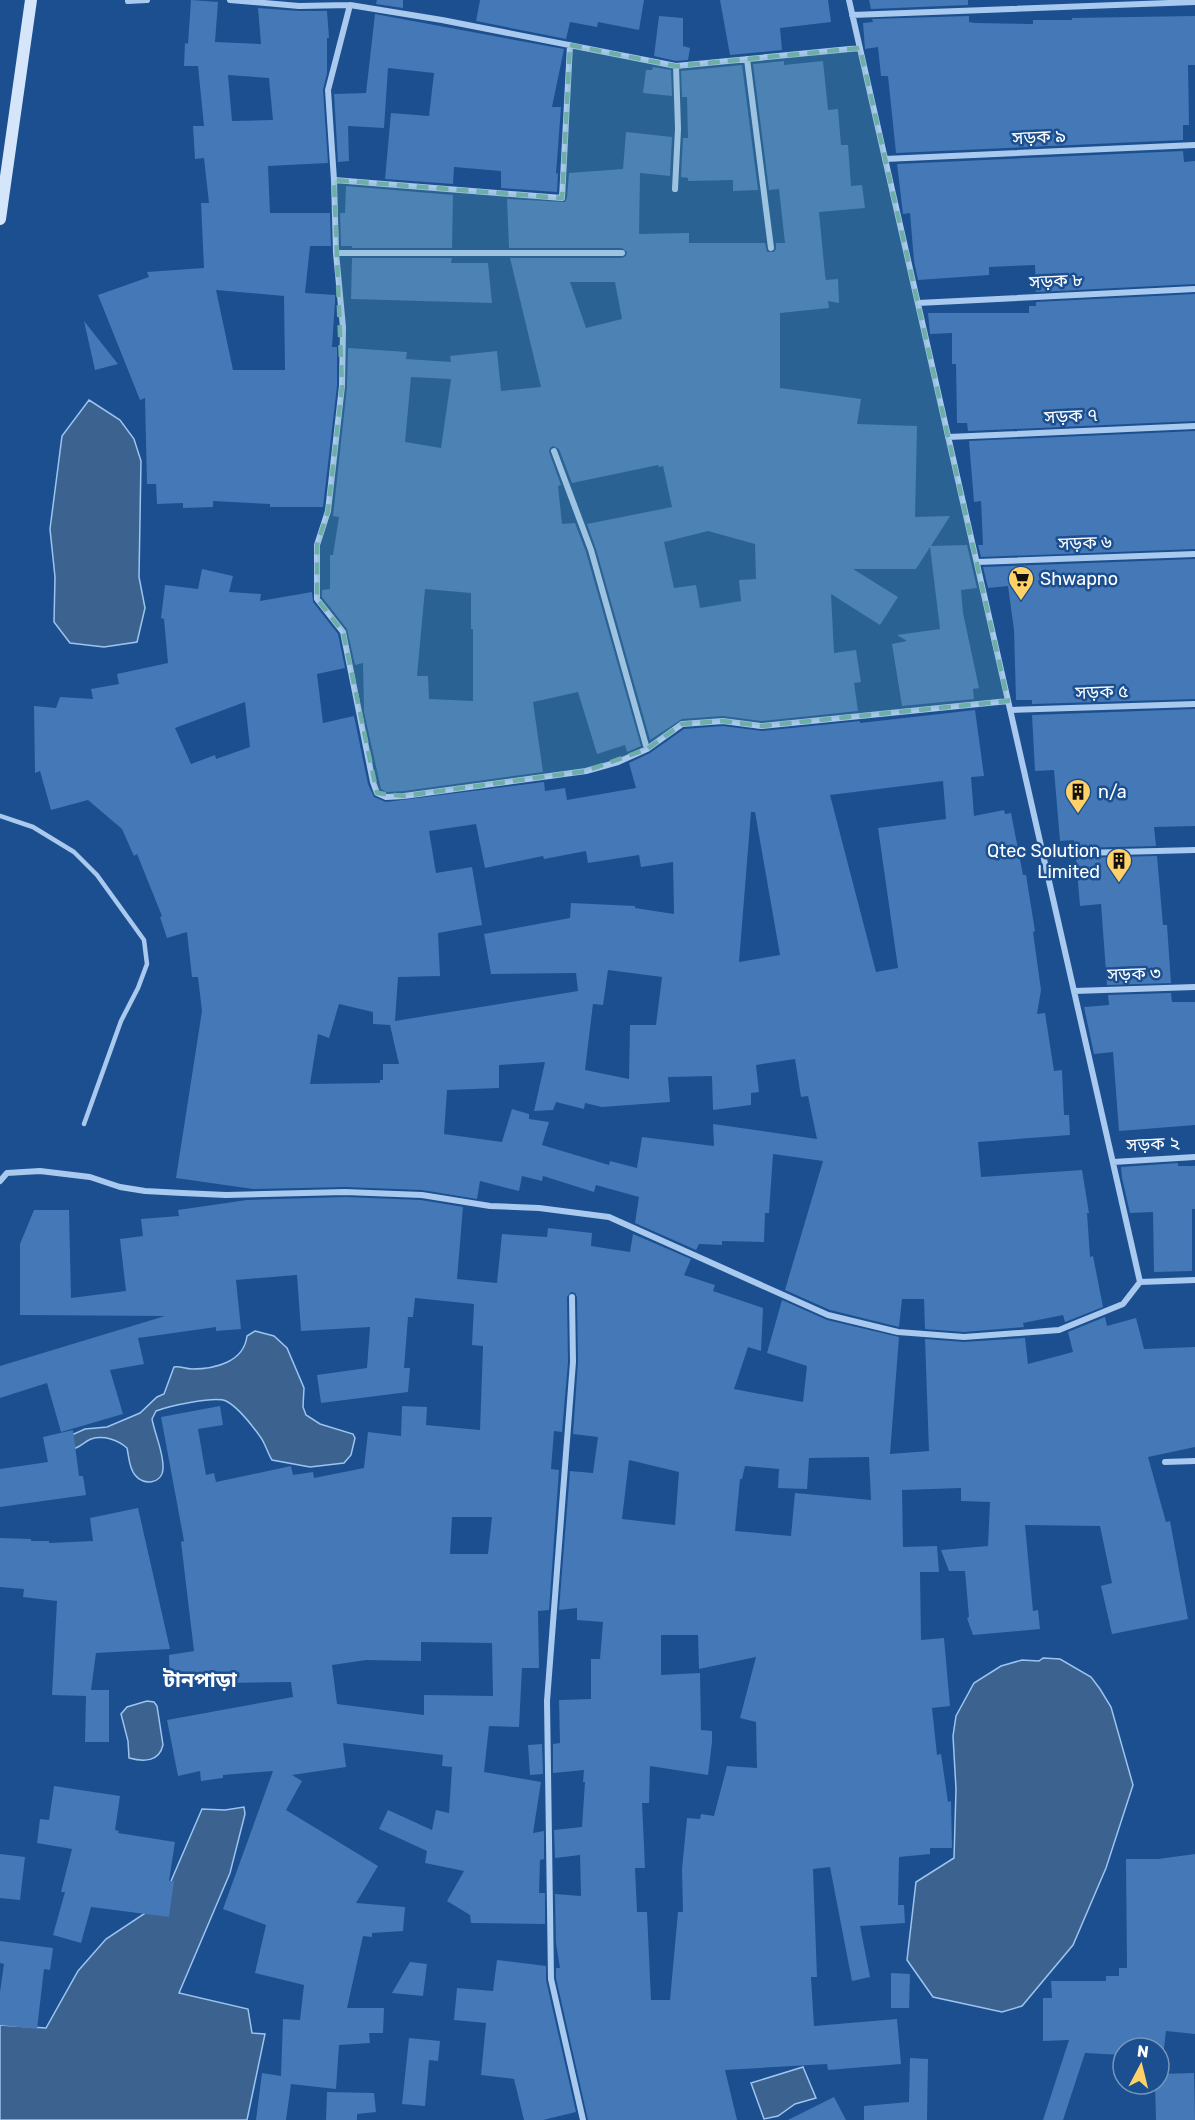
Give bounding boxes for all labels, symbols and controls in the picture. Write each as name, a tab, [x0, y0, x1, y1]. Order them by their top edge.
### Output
street label: সড়ক ৯	[1011, 125, 1066, 149]
street label: সড়ক ৮	[1028, 269, 1084, 293]
street label: সড়ক ৭	[1043, 404, 1098, 428]
street label: সড়ক ৬	[1057, 531, 1113, 555]
supermarket icon: Shwapno	[1006, 564, 1036, 602]
place label: Shwapno	[1040, 568, 1118, 590]
street label: সড়ক ৫	[1074, 680, 1129, 704]
building icon: n/a	[1063, 777, 1093, 815]
place label: n/a	[1098, 781, 1127, 803]
place label: Qtec Solution Limited	[987, 840, 1100, 883]
building icon: Qtec Solution Limited	[1104, 846, 1134, 884]
street label: সড়ক ৩	[1106, 962, 1162, 986]
street label: সড়ক ২	[1125, 1132, 1181, 1156]
district label: টানপাড়া	[162, 1667, 238, 1692]
north arrow	[1111, 2036, 1171, 2096]
text: N	[1136, 2041, 1150, 2062]

